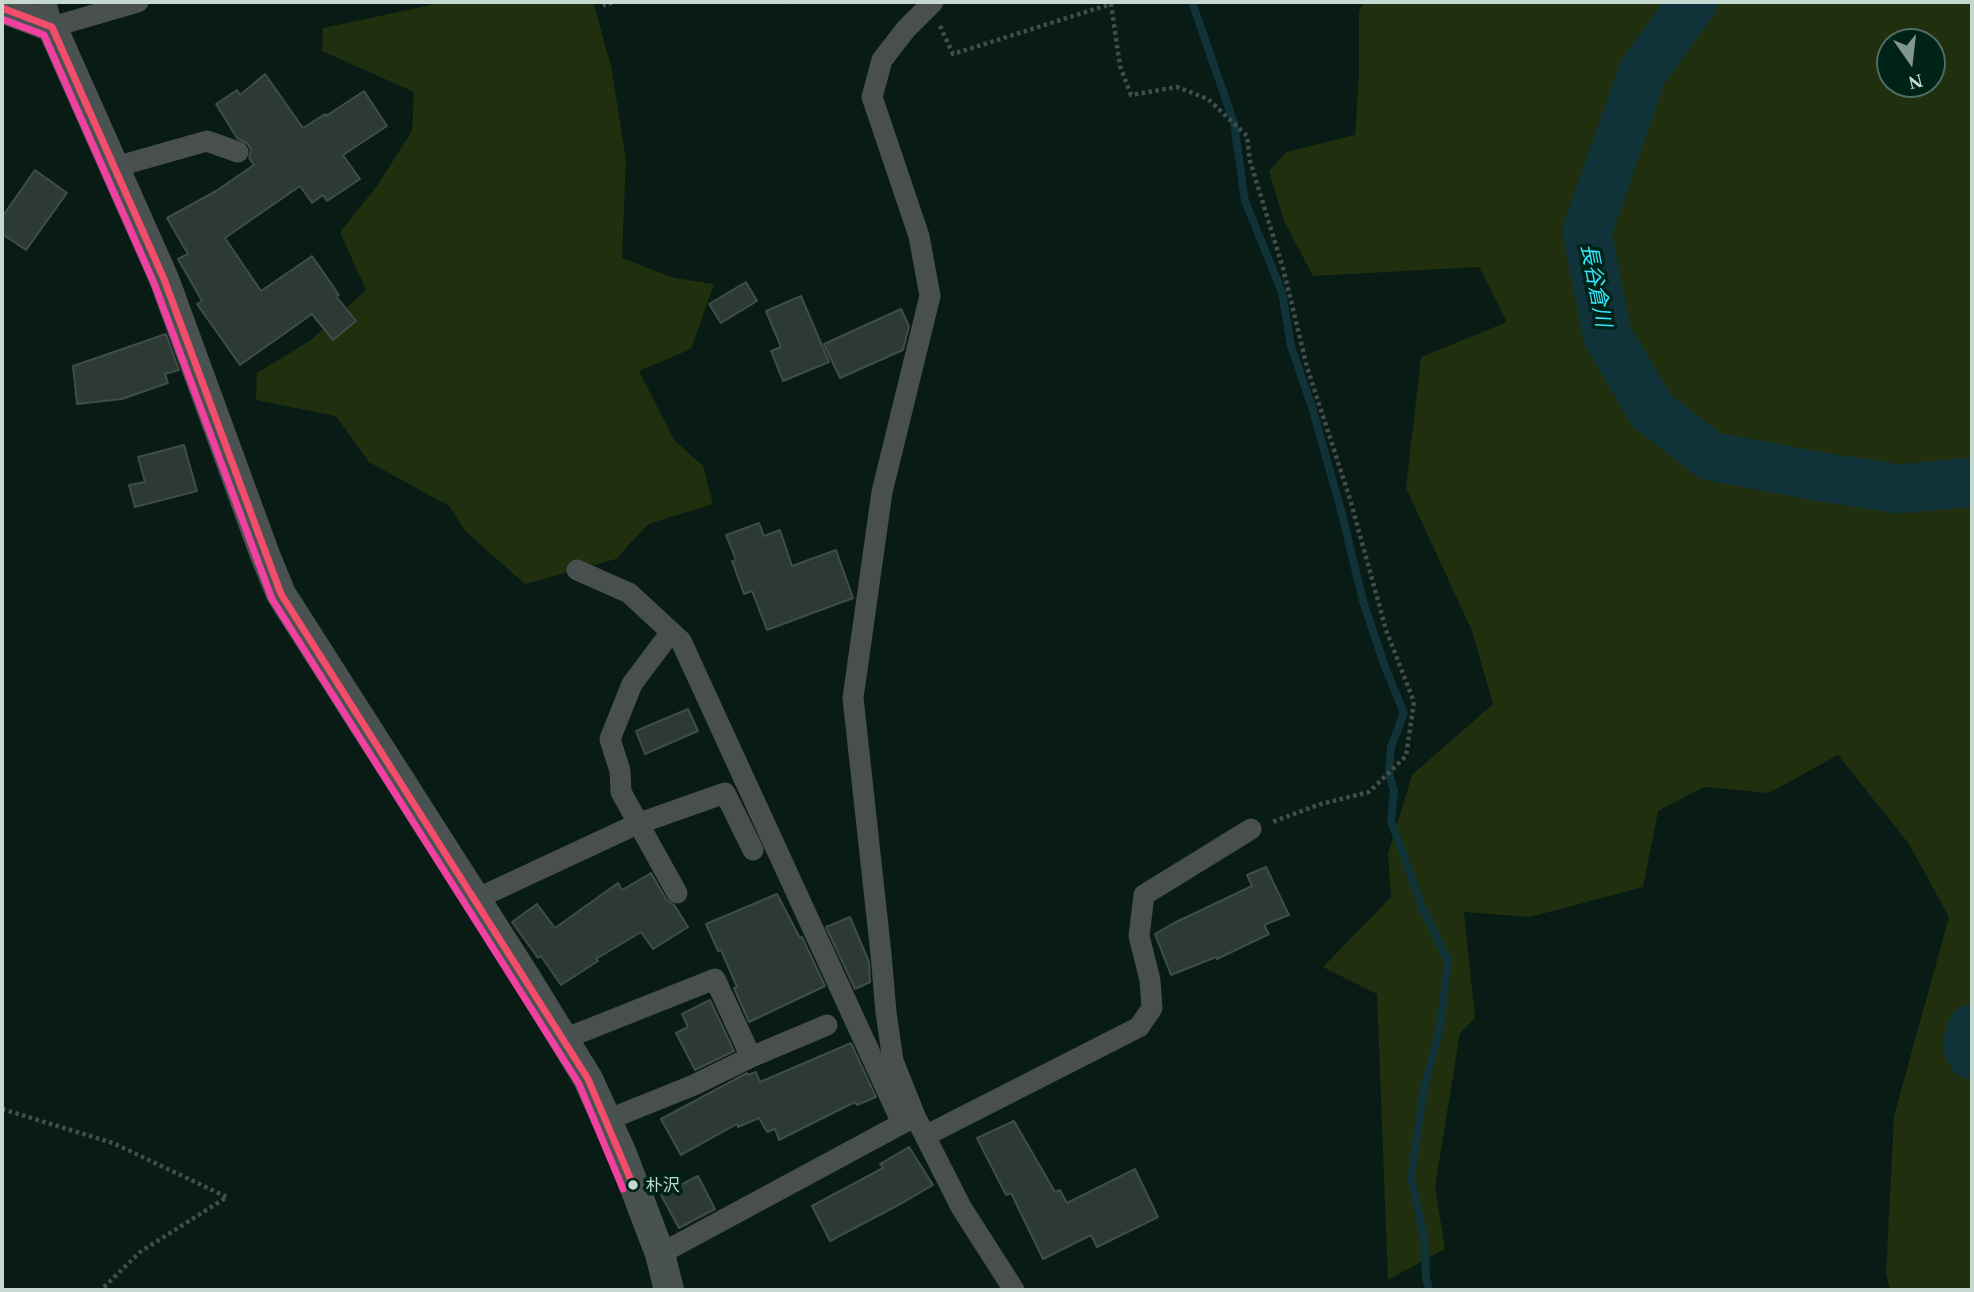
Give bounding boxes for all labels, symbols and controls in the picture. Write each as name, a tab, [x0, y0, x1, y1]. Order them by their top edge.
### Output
north arrow	[1876, 28, 1946, 98]
text: N	[1907, 70, 1925, 94]
water label: 長谷倉川	[1577, 241, 1617, 329]
place label: 朴沢	[646, 1175, 680, 1195]
marker: 朴沢	[626, 1178, 640, 1192]

